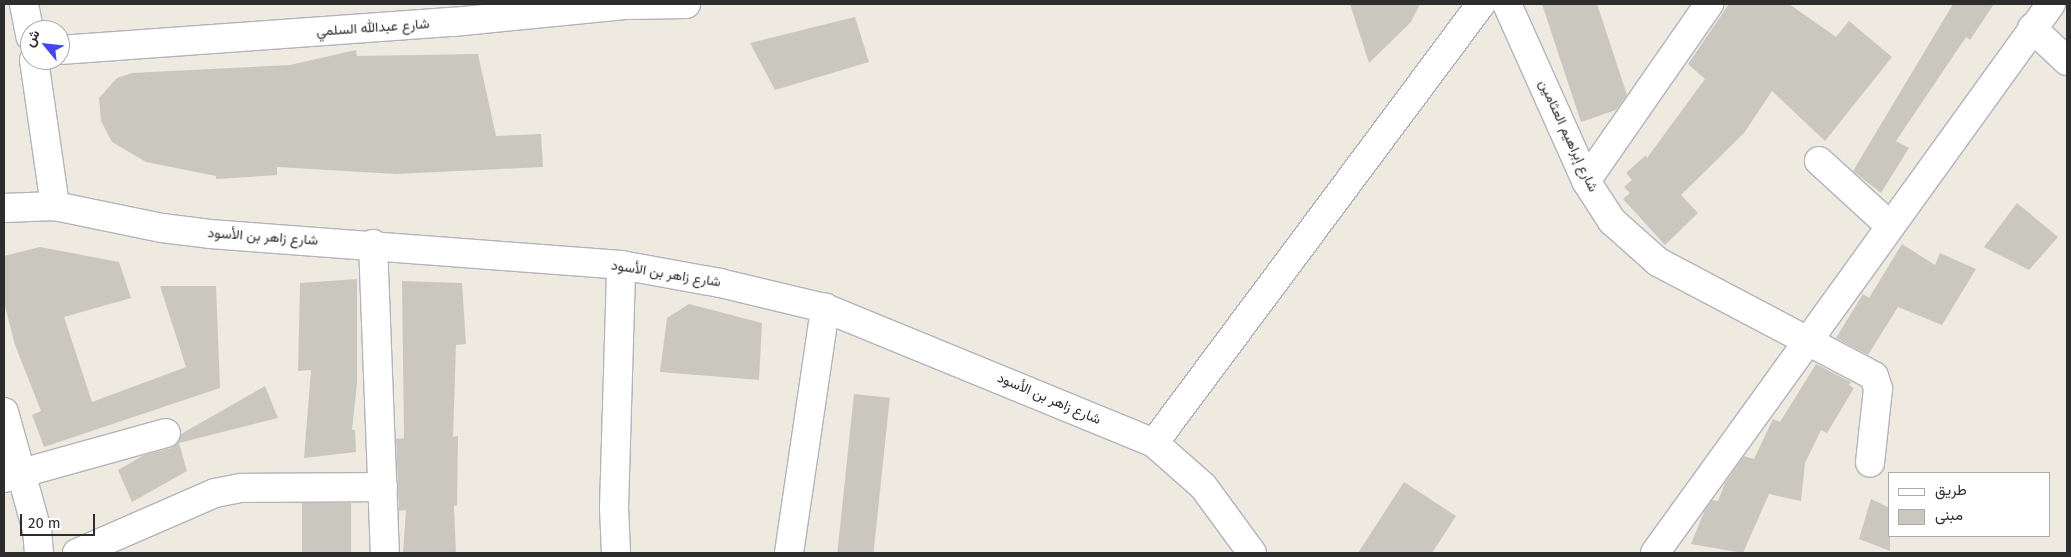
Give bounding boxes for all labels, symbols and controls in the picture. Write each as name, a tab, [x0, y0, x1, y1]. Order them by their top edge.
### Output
street label: شارع عبدالله السلمي	[316, 16, 430, 40]
north arrow	[20, 20, 70, 70]
text: ش	[21, 27, 44, 50]
street label: شارع إبراهيم العثامين	[1535, 77, 1601, 195]
street label: شارع زاهر بن الأسود	[207, 225, 319, 249]
street label: شارع زاهر بن الأسود	[610, 257, 722, 291]
street label: شارع زاهر بن الأسود	[995, 370, 1103, 428]
legend	[1888, 472, 2051, 537]
text: طريق	[1935, 481, 1967, 499]
scale bar	[22, 504, 98, 536]
text: مبنى	[1935, 506, 1963, 524]
text: 20 m	[28, 514, 61, 532]

